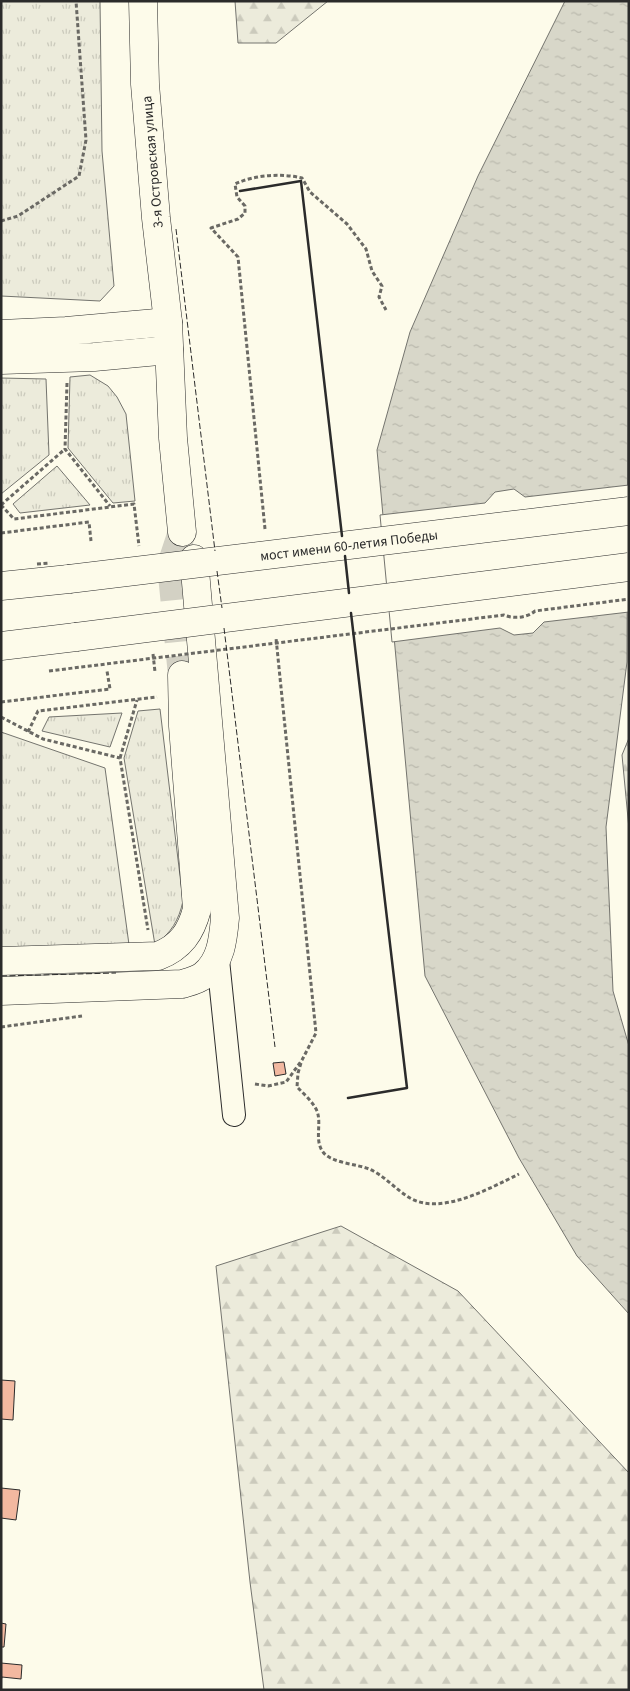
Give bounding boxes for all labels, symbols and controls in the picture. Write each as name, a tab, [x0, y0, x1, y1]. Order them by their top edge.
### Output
street label: 3-я Островская улица	[137, 95, 169, 229]
street label: мост имени 60-летия Победы	[259, 525, 439, 567]

